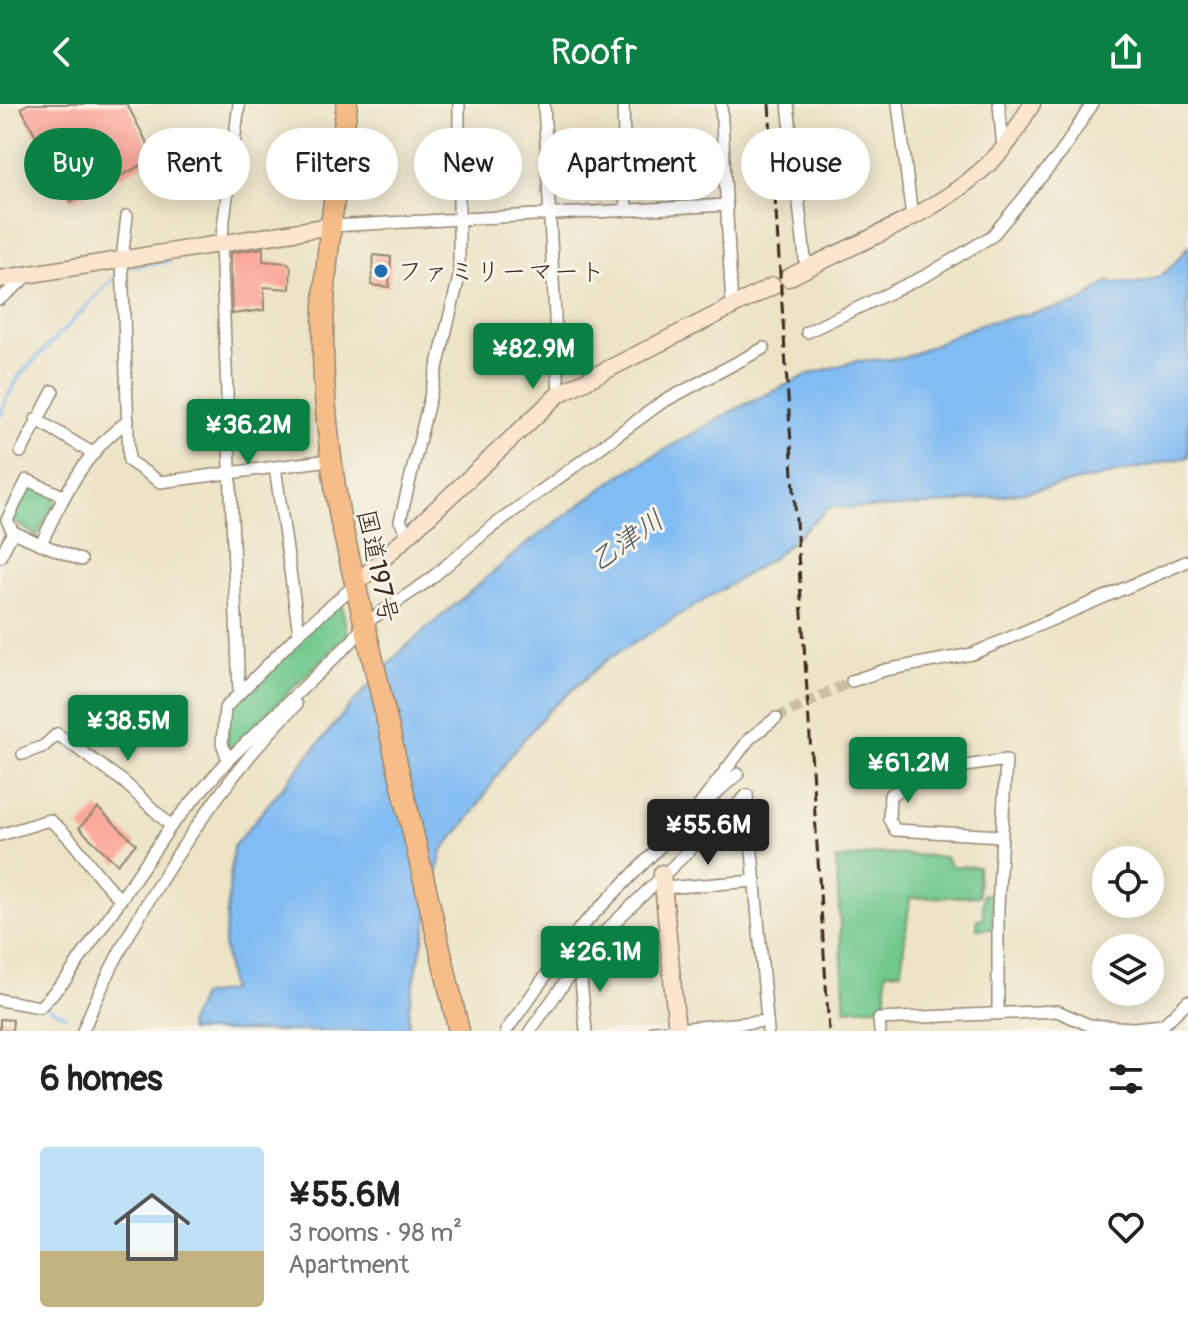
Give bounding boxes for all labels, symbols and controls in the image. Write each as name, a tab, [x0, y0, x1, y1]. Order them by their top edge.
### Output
icon: back	[40, 30, 84, 74]
text: Roofr	[551, 30, 637, 75]
icon: share	[1104, 30, 1148, 74]
chip: Buy	[24, 128, 122, 200]
chip: Rent	[138, 128, 250, 200]
chip: Filters	[266, 128, 398, 200]
chip: New	[414, 128, 522, 200]
chip: Apartment	[538, 128, 725, 200]
chip: House	[741, 128, 870, 200]
place label: ファミリーマート	[397, 256, 606, 288]
marker: ファミリーマート	[372, 262, 390, 280]
pin: ¥82.9M	[468, 323, 598, 391]
text: ¥82.9M	[491, 333, 575, 365]
pin: ¥36.2M	[183, 399, 313, 467]
text: ¥36.2M	[205, 409, 291, 441]
water label: 乙津川	[582, 503, 671, 580]
street label: 国道197号	[349, 506, 405, 626]
pin: ¥38.5M	[63, 695, 193, 763]
text: ¥38.5M	[86, 705, 170, 737]
pin: ¥61.2M	[843, 737, 973, 805]
text: ¥61.2M	[867, 747, 949, 779]
pin: ¥55.6M	[643, 799, 773, 867]
text: ¥55.6M	[665, 809, 751, 841]
map controls	[1092, 846, 1164, 1006]
button: locate	[1092, 846, 1164, 918]
pin: ¥26.1M	[535, 926, 665, 994]
button: layers	[1092, 934, 1164, 1006]
text: ¥26.1M	[559, 936, 641, 968]
icon: filters	[1104, 1057, 1148, 1101]
text: 6 homes	[40, 1058, 163, 1101]
text: ¥55.6M	[288, 1174, 400, 1217]
icon: home	[104, 1179, 200, 1275]
icon: heart	[1104, 1205, 1148, 1249]
text: 3 rooms · 98 m²	[288, 1217, 462, 1249]
text: Apartment	[288, 1249, 409, 1281]

